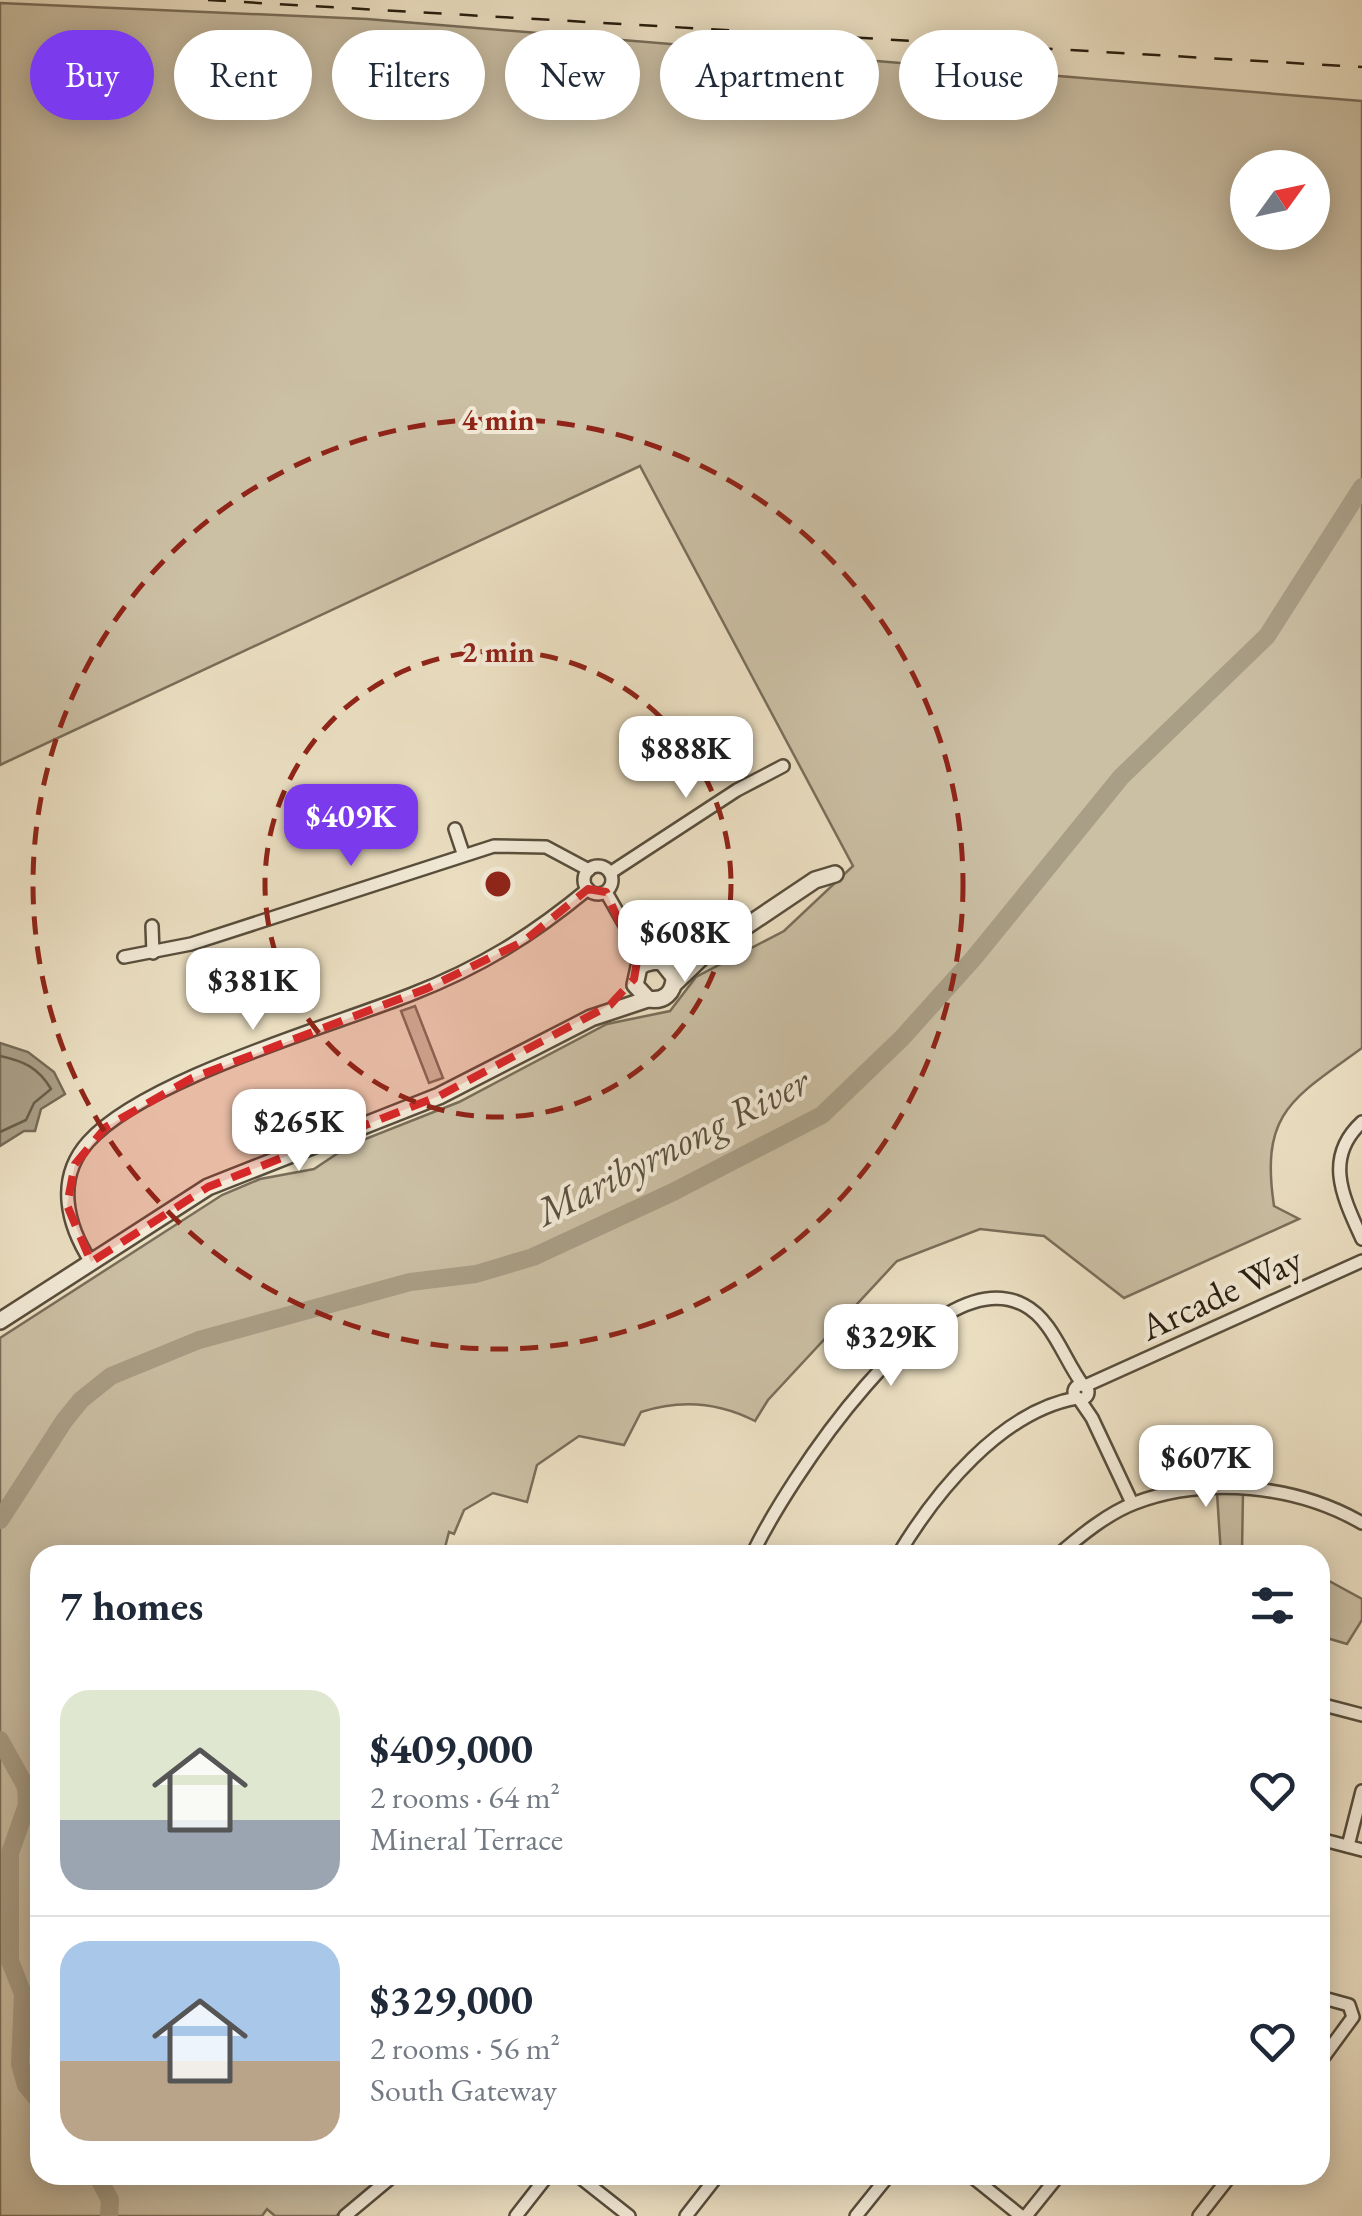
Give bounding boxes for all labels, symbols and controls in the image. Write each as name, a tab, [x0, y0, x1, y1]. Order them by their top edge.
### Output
chip: Buy	[30, 30, 154, 120]
chip: Rent	[174, 30, 312, 120]
chip: Filters	[332, 30, 485, 120]
chip: New	[505, 30, 640, 120]
chip: Apartment	[660, 30, 879, 120]
chip: House	[899, 30, 1058, 120]
north arrow	[1230, 150, 1330, 250]
map controls	[1230, 150, 1330, 250]
text: 4 min	[461, 400, 535, 439]
text: 2 min	[461, 632, 535, 671]
pin: $888K	[616, 716, 756, 801]
text: $888K	[641, 727, 731, 769]
pin: $409K	[281, 784, 421, 869]
text: $409K	[306, 795, 396, 837]
centre of rings	[480, 866, 516, 902]
pin: $608K	[615, 900, 755, 985]
text: $608K	[640, 911, 730, 953]
pin: $381K	[183, 948, 323, 1033]
text: $381K	[208, 959, 298, 1001]
water label: Maribyrnong River	[525, 1054, 819, 1238]
pin: $265K	[229, 1089, 369, 1174]
text: $265K	[254, 1100, 344, 1142]
street label: Arcade Way	[1131, 1234, 1310, 1352]
pin: $329K	[821, 1304, 961, 1389]
text: $329K	[846, 1315, 936, 1357]
pin: $607K	[1136, 1425, 1276, 1510]
text: $607K	[1161, 1436, 1251, 1478]
text: 7 homes	[60, 1578, 203, 1633]
icon: filters	[1245, 1578, 1300, 1633]
text: $409,000	[370, 1721, 533, 1776]
icon: home	[140, 1730, 260, 1850]
icon: heart	[1245, 1763, 1300, 1818]
text: 2 rooms · 64 m²	[370, 1776, 560, 1818]
text: Mineral Terrace	[370, 1818, 563, 1860]
text: $329,000	[370, 1972, 533, 2027]
icon: home	[140, 1981, 260, 2101]
icon: heart	[1245, 2014, 1300, 2069]
text: 2 rooms · 56 m²	[370, 2027, 560, 2069]
text: South Gateway	[370, 2069, 557, 2111]

